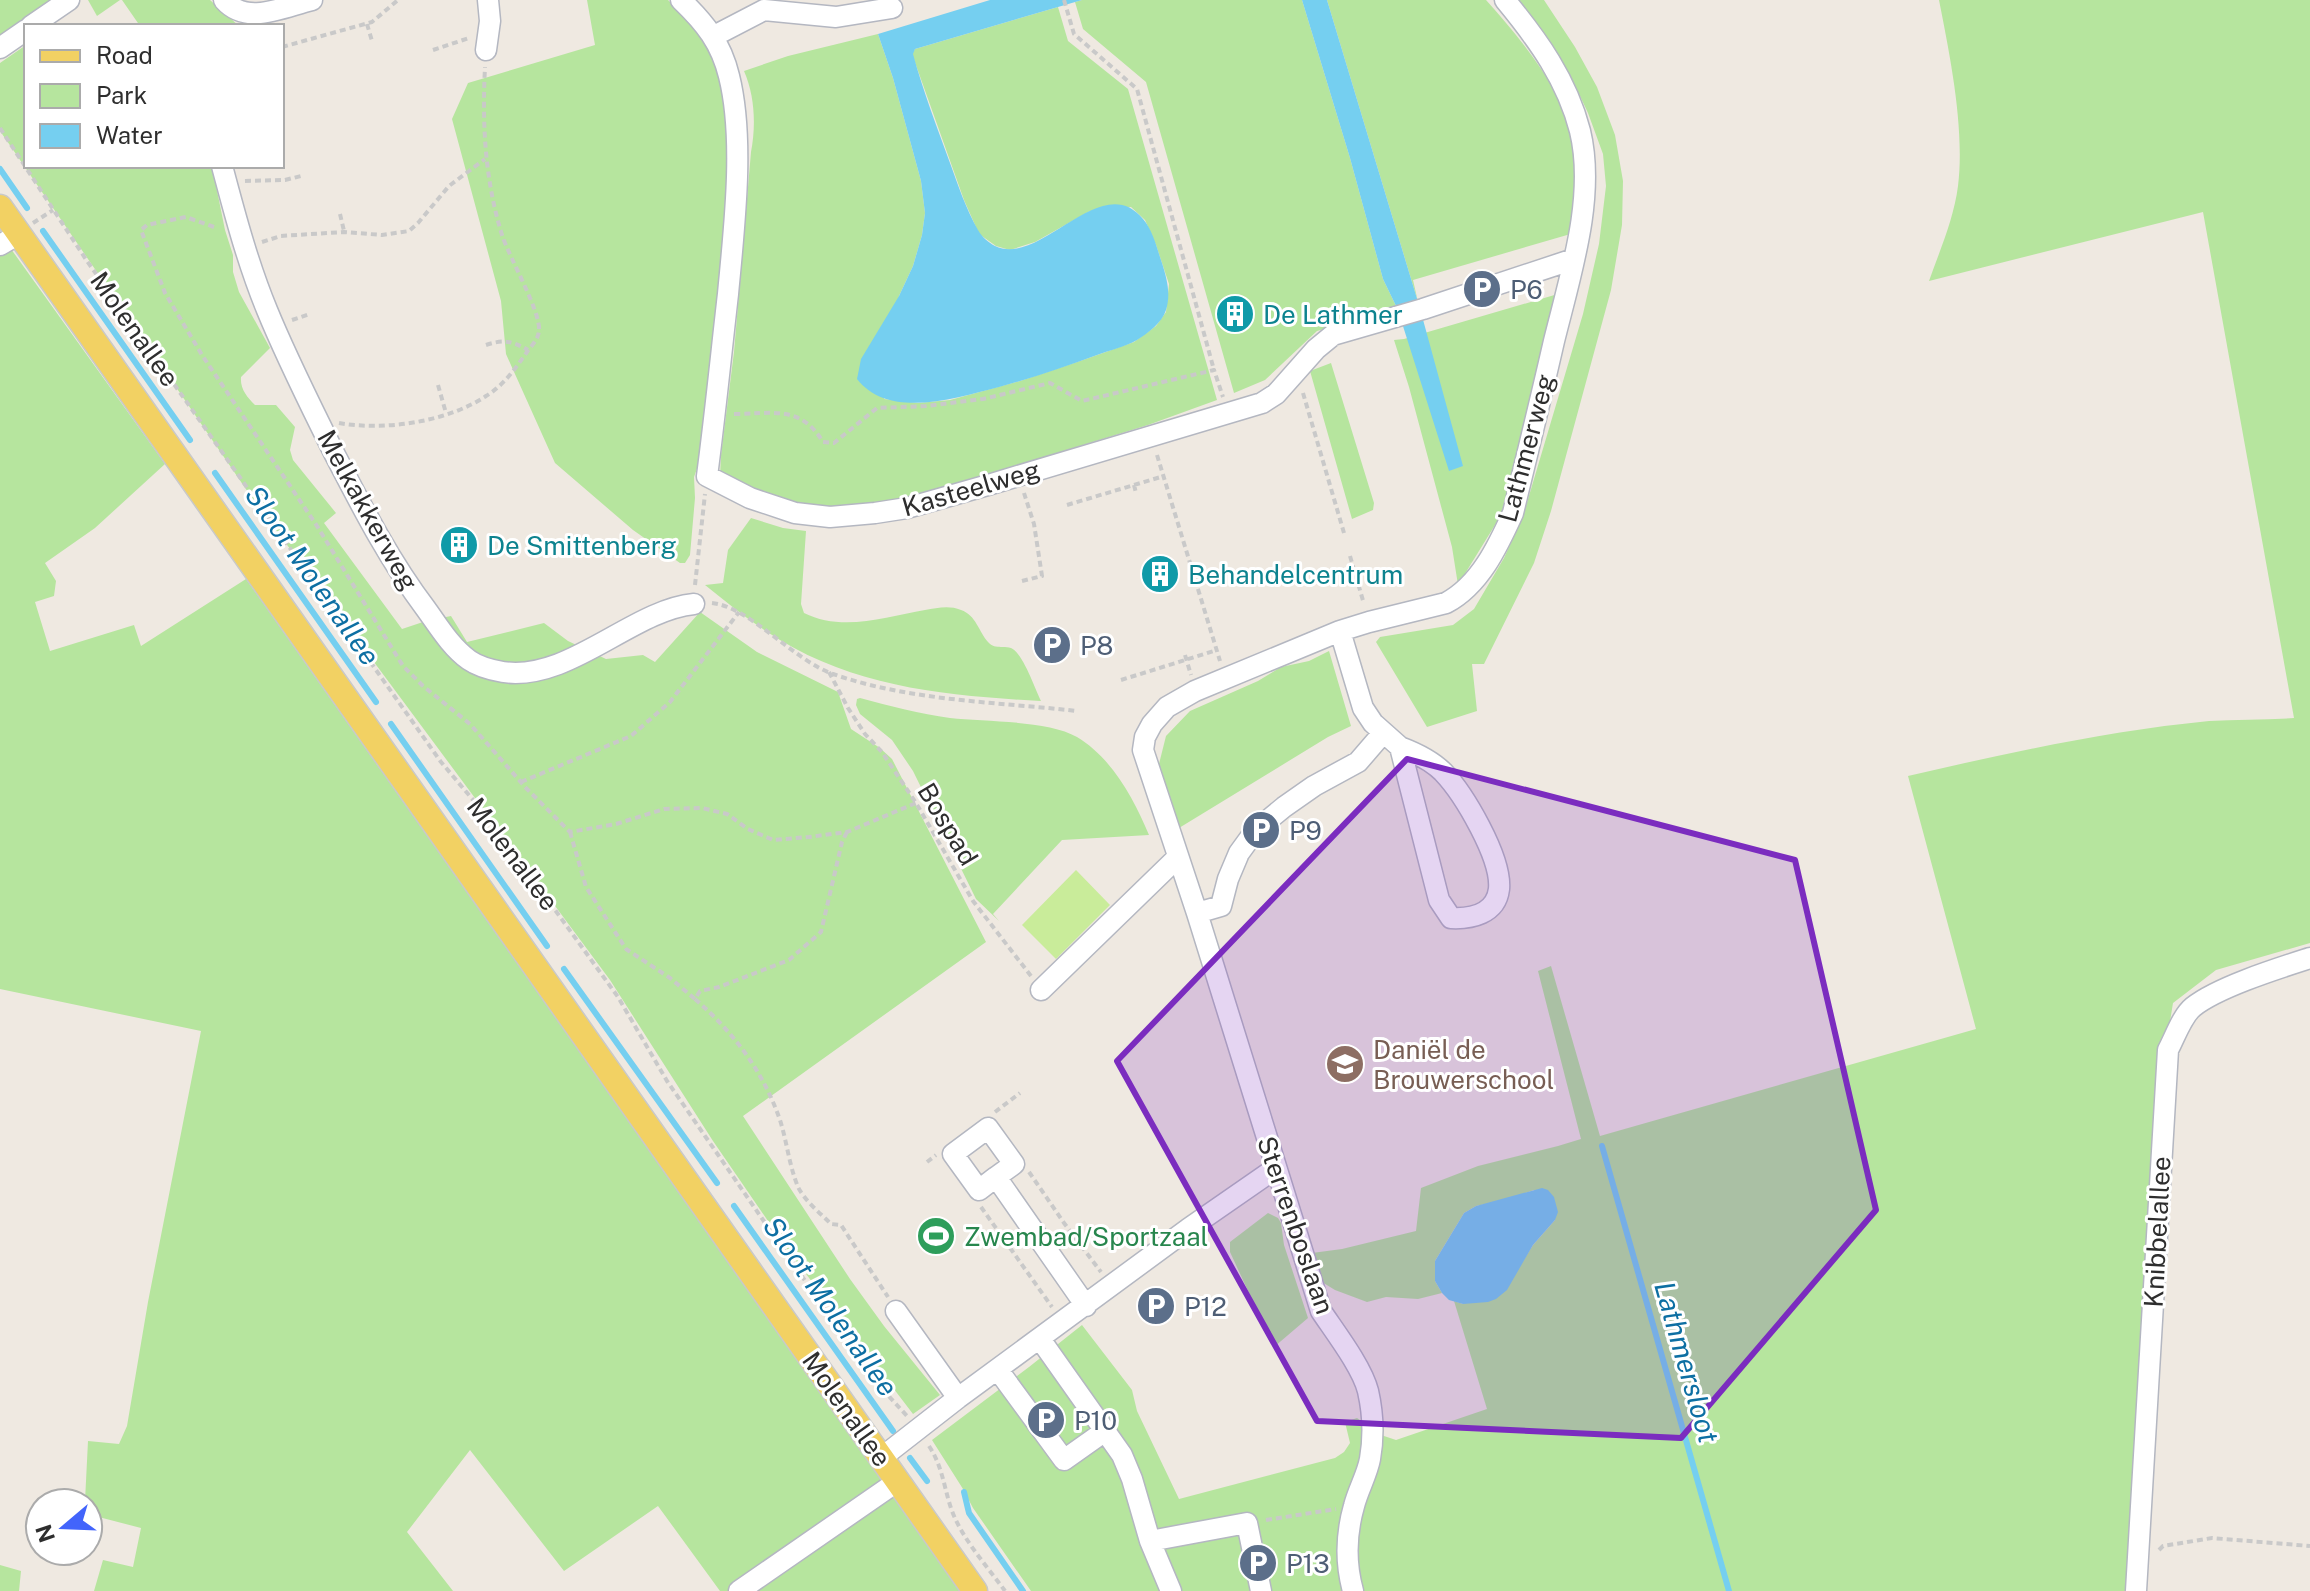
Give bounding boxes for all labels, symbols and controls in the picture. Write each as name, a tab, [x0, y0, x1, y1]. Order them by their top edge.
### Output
legend	[24, 24, 284, 168]
text: Road	[96, 41, 153, 69]
text: Park	[96, 81, 147, 109]
text: Water	[96, 121, 163, 149]
street label: Molenallee	[84, 266, 186, 392]
parking icon: P6	[1461, 268, 1503, 310]
place label: P6	[1510, 274, 1543, 305]
building icon: De Lathmer	[1214, 293, 1256, 335]
place label: De Lathmer	[1263, 299, 1403, 330]
street label: Lathmerweg	[1491, 371, 1561, 525]
street label: Melkakkerweg	[311, 424, 425, 596]
street label: Kasteelweg	[898, 454, 1044, 522]
water label: Sloot Molenallee	[239, 479, 387, 671]
building icon: De Smittenberg	[438, 524, 480, 566]
place label: De Smittenberg	[487, 530, 677, 561]
building icon: Behandelcentrum	[1139, 553, 1181, 595]
place label: Behandelcentrum	[1188, 559, 1403, 590]
parking icon: P8	[1031, 624, 1073, 666]
place label: P8	[1080, 630, 1113, 661]
street label: Bospad	[911, 777, 985, 871]
street label: Molenallee	[461, 792, 565, 916]
parking icon: P9	[1240, 809, 1282, 851]
place label: P9	[1289, 815, 1322, 846]
place label: Daniël de Brouwerschool	[1373, 1034, 1554, 1095]
school or university icon: Daniël de Brouwerschool	[1324, 1043, 1366, 1085]
street label: Sterrenboslaan	[1251, 1132, 1341, 1318]
street label: Knibbelallee	[2138, 1156, 2176, 1308]
water label: Sloot Molenallee	[757, 1210, 905, 1402]
sports icon: Zwembad/Sportzaal	[915, 1215, 957, 1257]
place label: Zwembad/Sportzaal	[964, 1221, 1208, 1252]
water label: Lathmersloot	[1648, 1277, 1726, 1447]
parking icon: P12	[1135, 1285, 1177, 1327]
place label: P12	[1184, 1291, 1227, 1322]
street label: Molenallee	[796, 1346, 898, 1472]
parking icon: P10	[1025, 1399, 1067, 1441]
place label: P10	[1074, 1405, 1117, 1436]
north arrow	[24, 1487, 104, 1567]
text: N	[30, 1521, 60, 1546]
parking icon: P13	[1237, 1542, 1279, 1584]
place label: P13	[1286, 1548, 1330, 1579]

